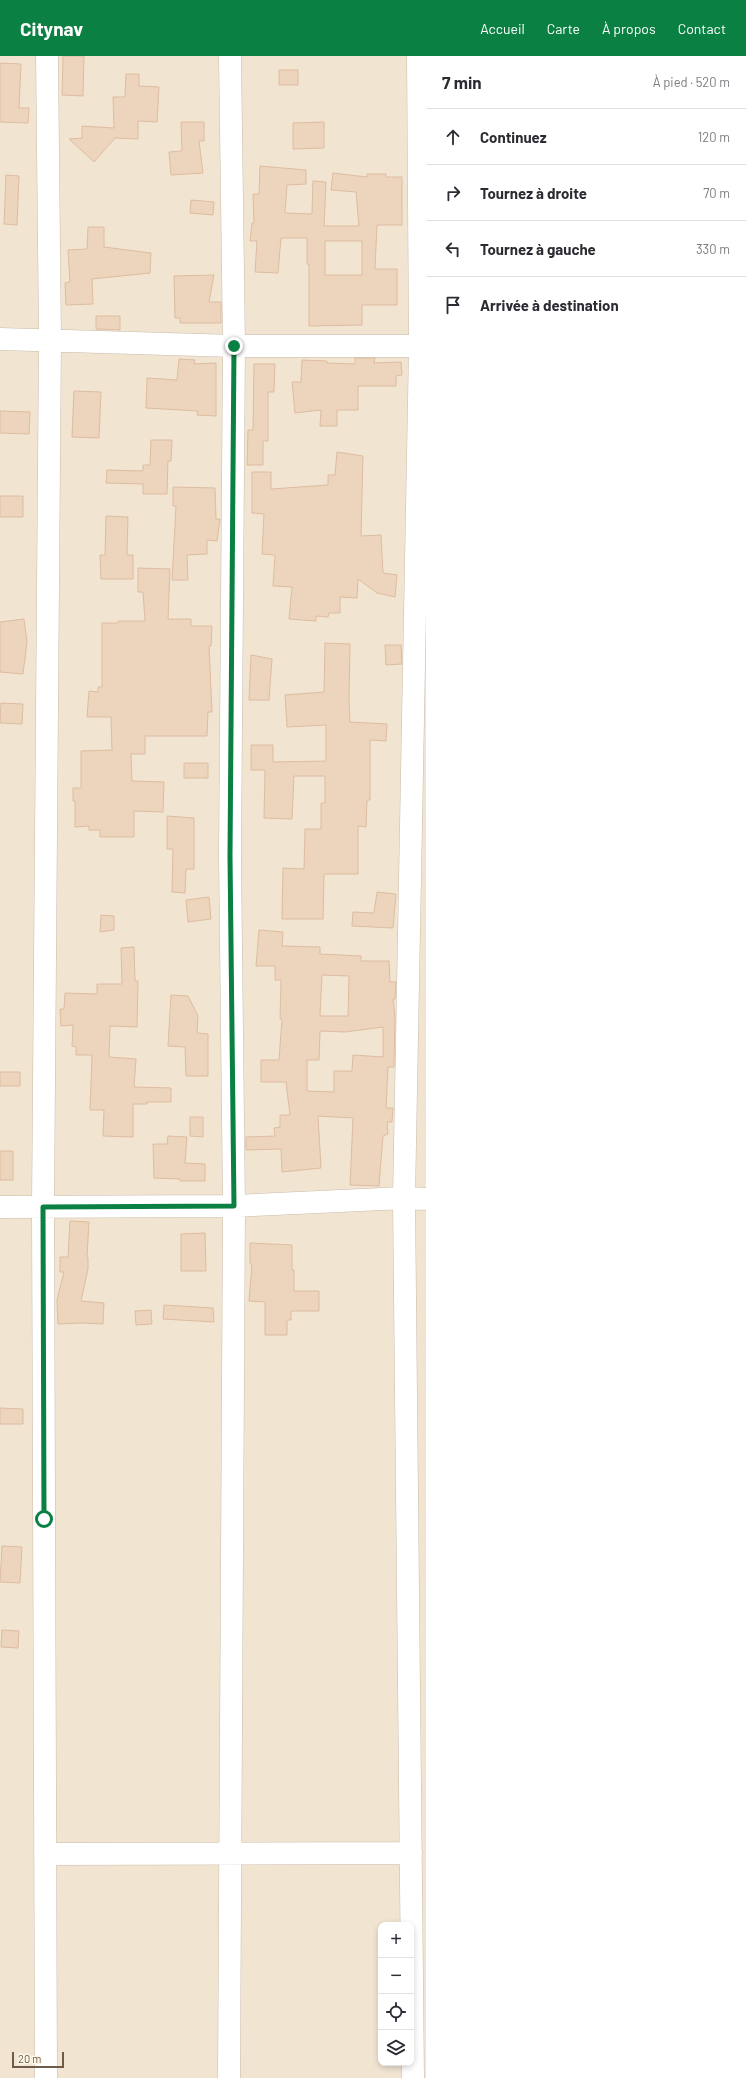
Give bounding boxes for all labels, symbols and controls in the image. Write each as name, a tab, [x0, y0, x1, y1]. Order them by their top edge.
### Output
text: Citynav	[20, 17, 83, 40]
text: Accueil	[480, 20, 525, 37]
text: Carte	[547, 20, 580, 37]
text: À propos	[602, 20, 656, 37]
text: Contact	[678, 20, 726, 37]
text: 7 min	[442, 72, 482, 92]
text: À pied · 520 m	[653, 74, 730, 90]
icon: ahead	[442, 126, 464, 148]
text: Continuez	[480, 128, 547, 146]
text: 120 m	[698, 129, 730, 145]
icon: right	[442, 182, 464, 204]
text: Tournez à droite	[480, 184, 587, 202]
text: 70 m	[703, 185, 730, 201]
icon: left	[442, 238, 464, 260]
text: Tournez à gauche	[480, 240, 596, 258]
text: 330 m	[696, 241, 730, 257]
icon: arrive	[442, 294, 464, 316]
text: Arrivée à destination	[480, 296, 619, 314]
route end	[225, 337, 243, 355]
route start	[35, 1510, 53, 1528]
map controls	[378, 1922, 414, 2066]
button: +	[378, 1922, 414, 1958]
button: −	[378, 1958, 414, 1994]
button: locate	[378, 1994, 414, 2030]
button: layers	[378, 2030, 414, 2066]
scale bar	[12, 2050, 64, 2069]
text: 20 m	[18, 2052, 41, 2065]

